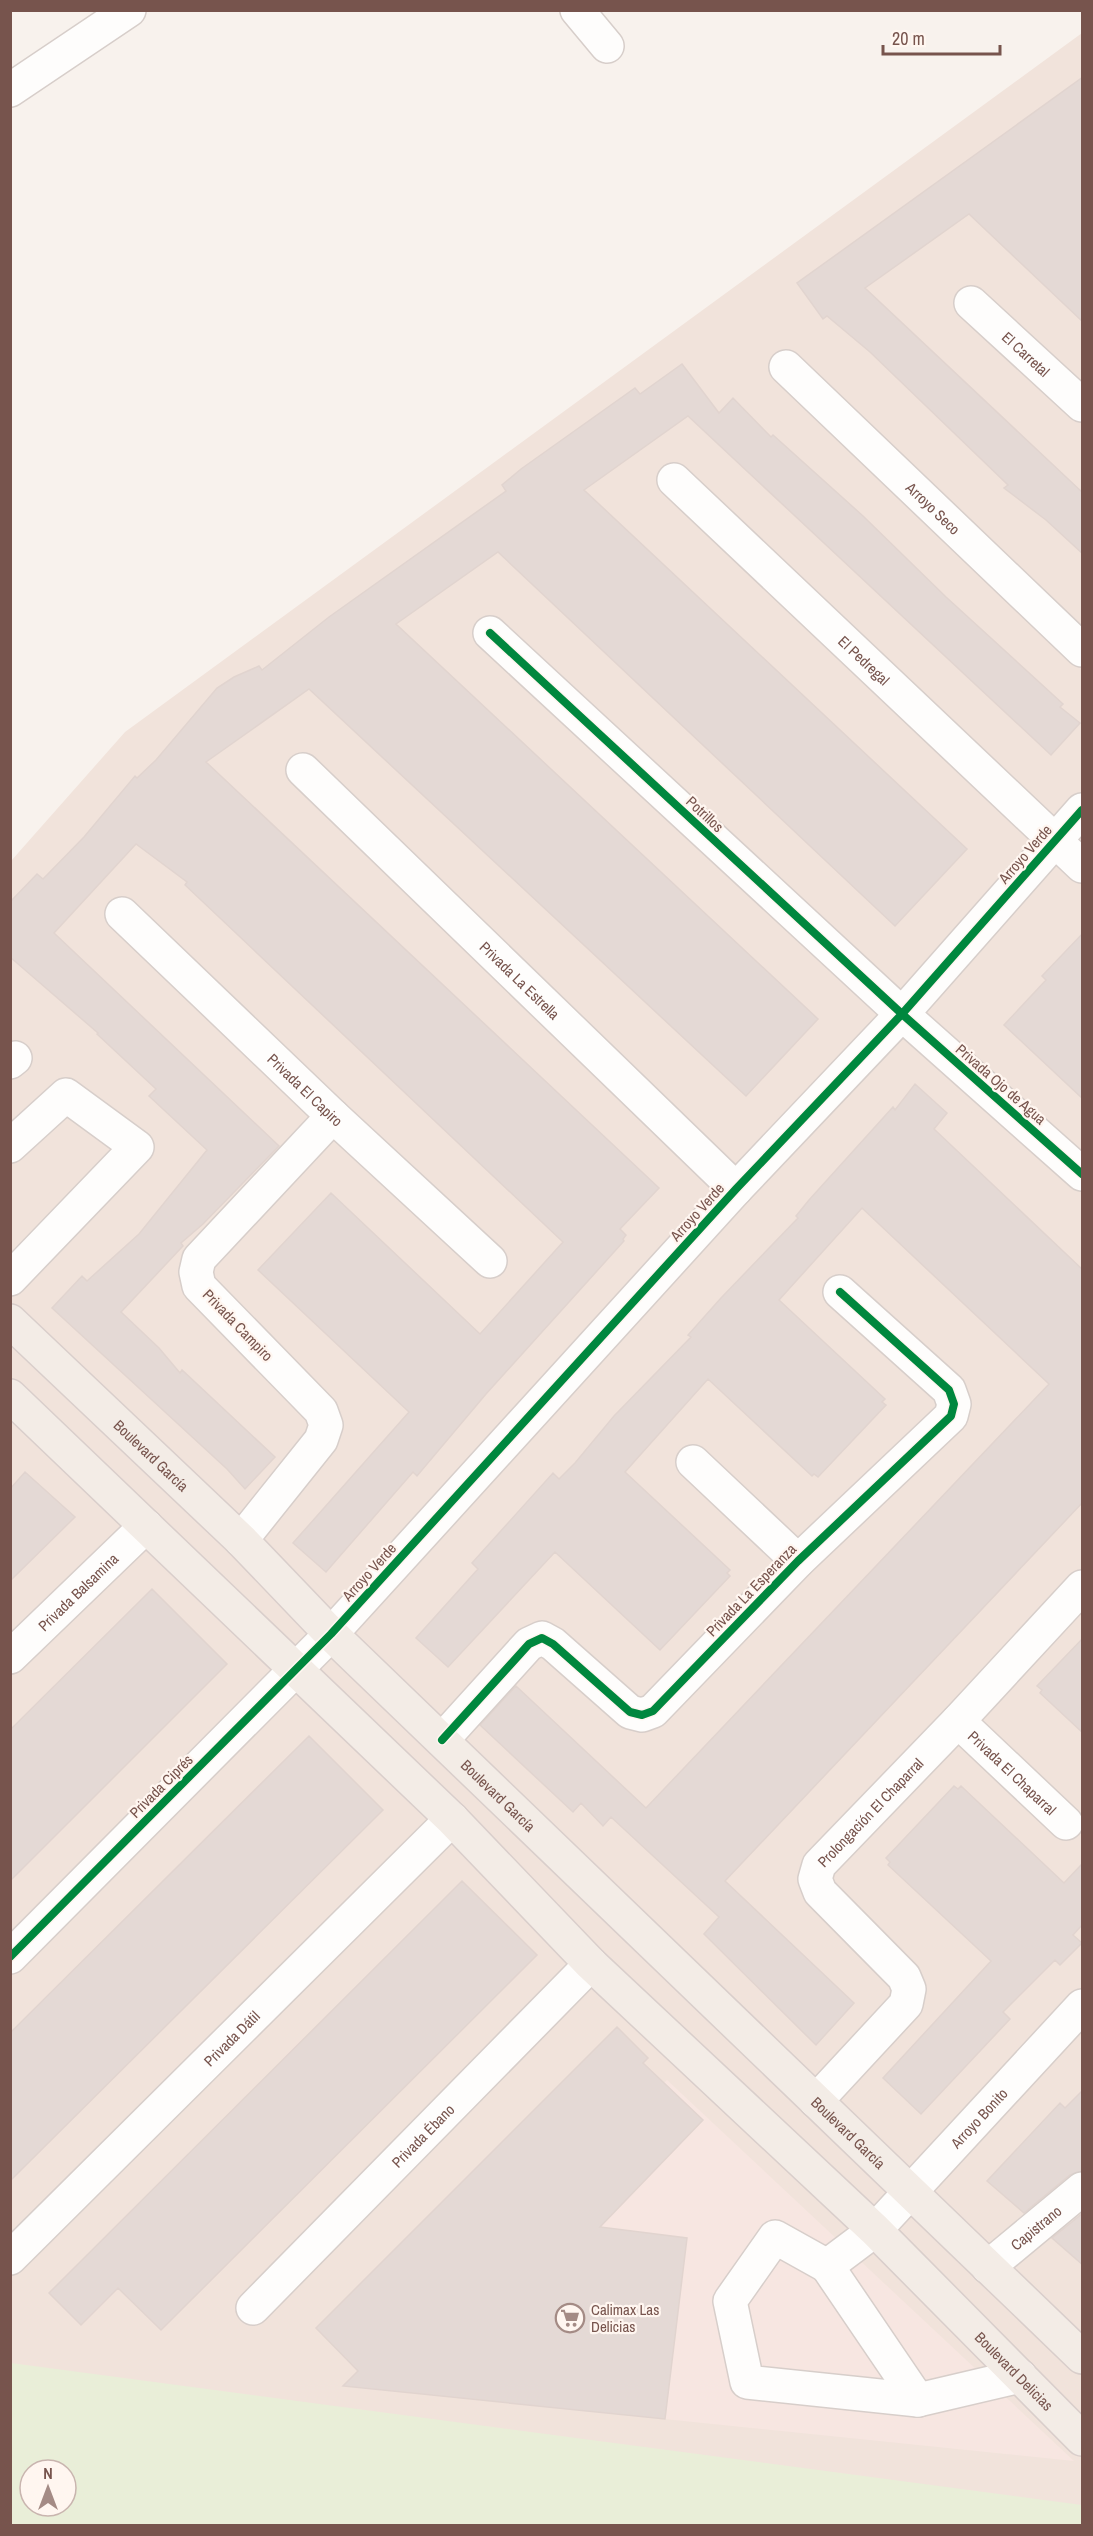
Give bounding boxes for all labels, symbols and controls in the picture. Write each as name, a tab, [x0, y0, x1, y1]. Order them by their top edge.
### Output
scale bar	[883, 18, 1000, 56]
text: 20 m	[892, 26, 925, 51]
street label: El Carretal	[998, 326, 1055, 381]
street label: Arroyo Seco	[901, 476, 965, 539]
street label: El Pedregal	[834, 631, 895, 690]
street label: Potrillos	[682, 791, 728, 837]
street label: Arroyo Verde	[993, 820, 1057, 889]
street label: Privada La Estrella	[475, 936, 565, 1024]
street label: Privada Ojo de Agua	[951, 1039, 1051, 1129]
street label: Privada El Capiro	[263, 1048, 348, 1131]
street label: Arroyo Verde	[665, 1178, 729, 1246]
street label: Privada Campiro	[198, 1284, 278, 1366]
street label: Boulevard García	[110, 1415, 194, 1496]
street label: Arroyo Verde	[337, 1538, 401, 1606]
street label: Privada La Esperanza	[701, 1539, 801, 1641]
street label: Privada Balsamina	[33, 1548, 123, 1635]
street label: Privada El Chaparral	[964, 1726, 1061, 1819]
street label: Privada Ciprés	[125, 1750, 197, 1822]
street label: Prolongación El Chaparral	[812, 1753, 928, 1871]
street label: Boulevard García	[457, 1754, 540, 1836]
street label: Privada Dátil	[199, 2006, 264, 2071]
street label: Arroyo Bonito	[945, 2083, 1012, 2153]
street label: Boulevard García	[807, 2092, 891, 2173]
street label: Privada Ébano	[387, 2099, 459, 2172]
street label: Capistrano	[1006, 2200, 1066, 2255]
place label: Calimax Las Delicias	[591, 2299, 659, 2337]
supermarket icon: Calimax Las Delicias	[554, 2302, 586, 2334]
street label: Boulevard Delicias	[971, 2327, 1058, 2415]
north arrow	[18, 2458, 78, 2518]
text: N	[43, 2462, 53, 2484]

